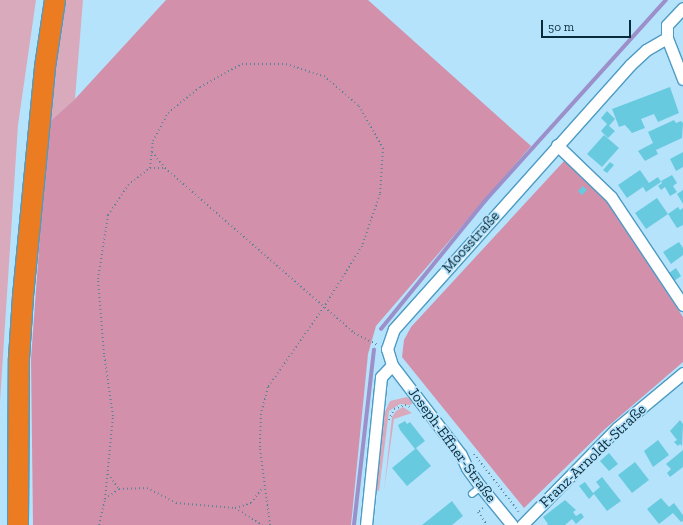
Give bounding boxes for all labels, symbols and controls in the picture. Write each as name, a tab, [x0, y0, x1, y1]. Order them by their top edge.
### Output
scale bar	[543, 12, 633, 38]
text: 50 m	[548, 20, 574, 34]
street label: Moosstraße	[438, 207, 504, 277]
street label: Joseph-Effner-Straße	[404, 384, 500, 506]
street label: Franz-Arnoldt-Straße	[536, 400, 650, 512]

